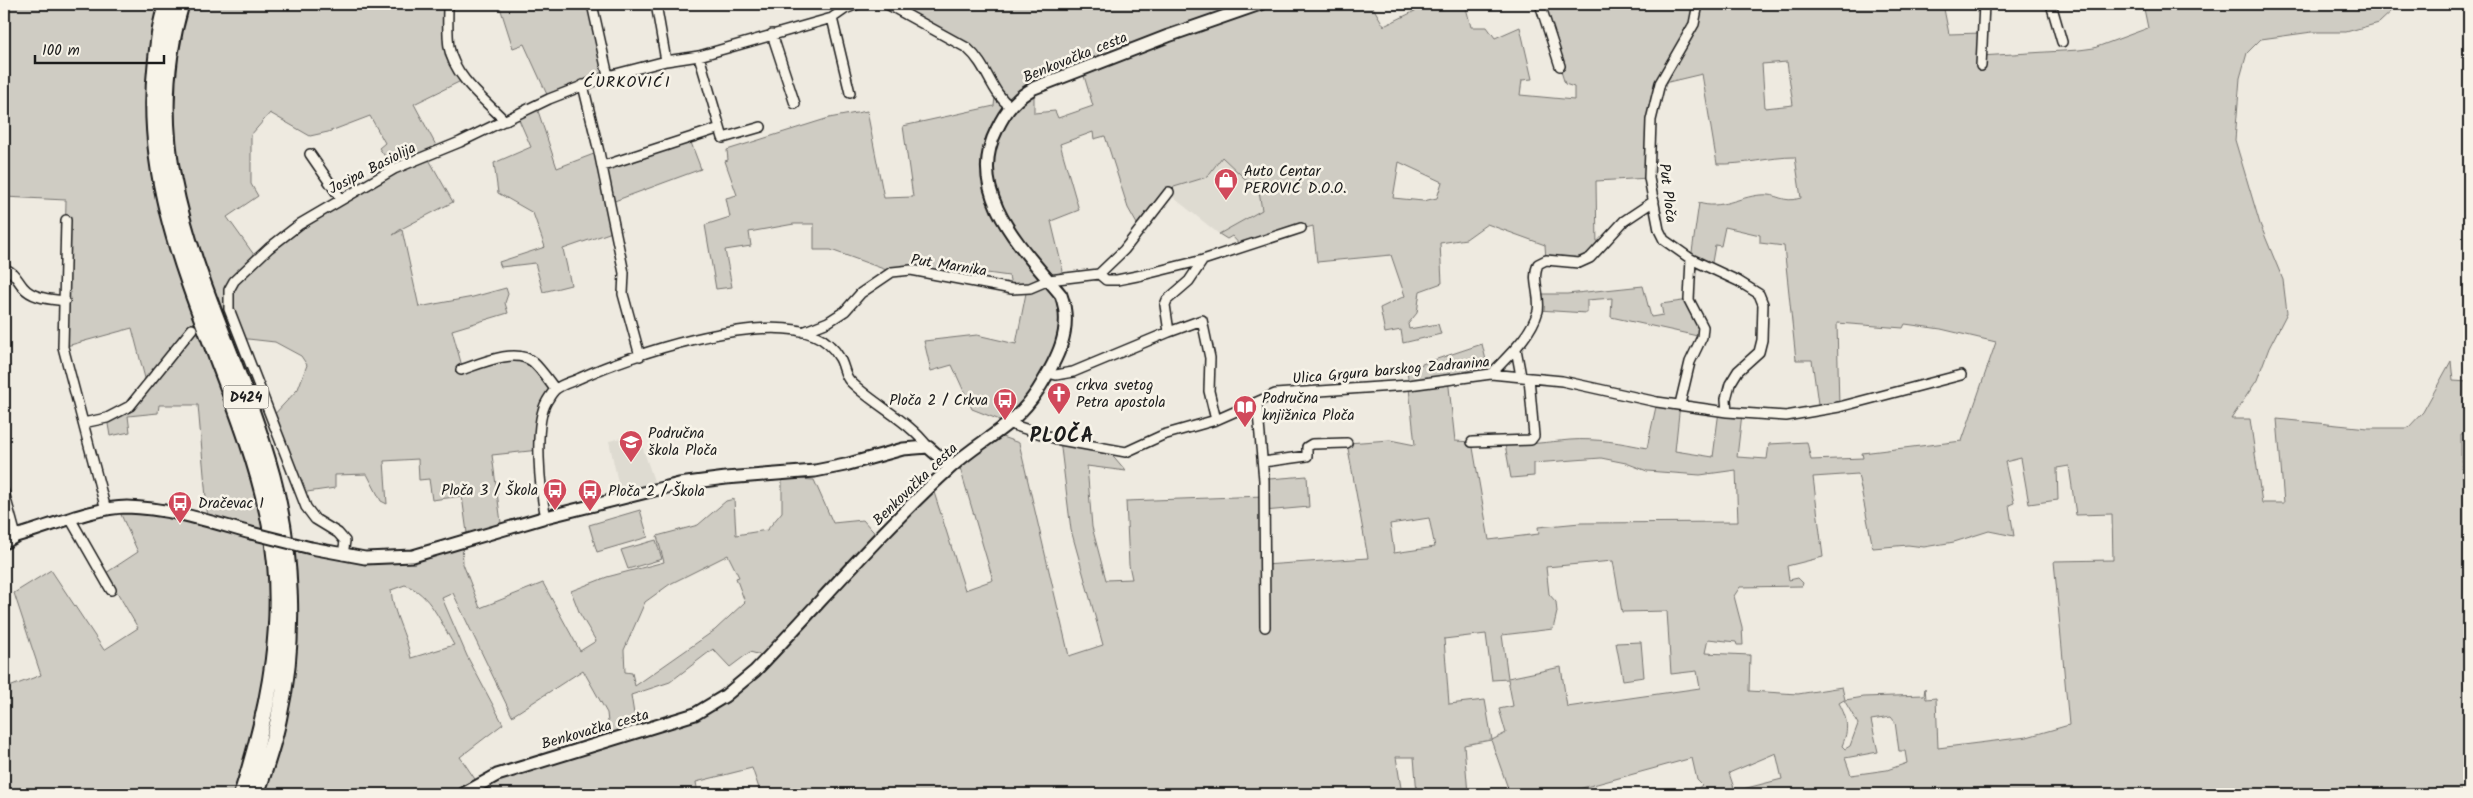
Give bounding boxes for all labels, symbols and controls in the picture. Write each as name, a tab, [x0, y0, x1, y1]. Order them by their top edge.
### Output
street label: Benkovačka cesta	[1019, 26, 1131, 90]
scale bar	[35, 32, 164, 64]
text: 100 m	[42, 39, 80, 63]
district label: ĆURKOVIĆI	[583, 70, 671, 95]
street label: Josipa Basiolija	[324, 137, 420, 201]
place label: Auto Centar PEROVIĆ D.O.O.	[1244, 160, 1347, 201]
street label: Put Ploča	[1651, 162, 1683, 224]
shop icon: Auto Centar PEROVIĆ D.O.O.	[1213, 167, 1239, 201]
street label: Put Marnika	[909, 248, 989, 284]
street label: Ulica Grgura barskog Zadranina	[1291, 350, 1491, 392]
place label: crkva svetog Petra apostola	[1076, 374, 1165, 415]
church icon: crkva svetog Petra apostola	[1046, 381, 1072, 415]
road number: D424	[224, 386, 268, 408]
bus stop icon: Ploča 2 / Crkva	[992, 387, 1018, 421]
place label: Područna knjižnica Ploča	[1262, 387, 1355, 428]
place label: Ploča 2 / Crkva	[889, 389, 988, 413]
library icon: Područna knjižnica Ploča	[1232, 394, 1258, 428]
district label: PLOČA	[1030, 421, 1094, 453]
place label: Područna škola Ploča	[648, 422, 717, 463]
school or university icon: Područna škola Ploča	[618, 429, 644, 463]
street label: Benkovačka cesta	[867, 438, 964, 532]
bus stop icon: Ploča 3 / Škola	[542, 477, 568, 511]
bus stop icon: Ploča 2 / Škola	[577, 478, 603, 512]
place label: Ploča 3 / Škola	[441, 479, 538, 503]
place label: Ploča 2 / Škola	[608, 480, 705, 504]
bus stop icon: Dračevac 1	[167, 490, 193, 524]
place label: Dračevac 1	[198, 492, 264, 516]
street label: Benkovačka cesta	[539, 703, 652, 757]

